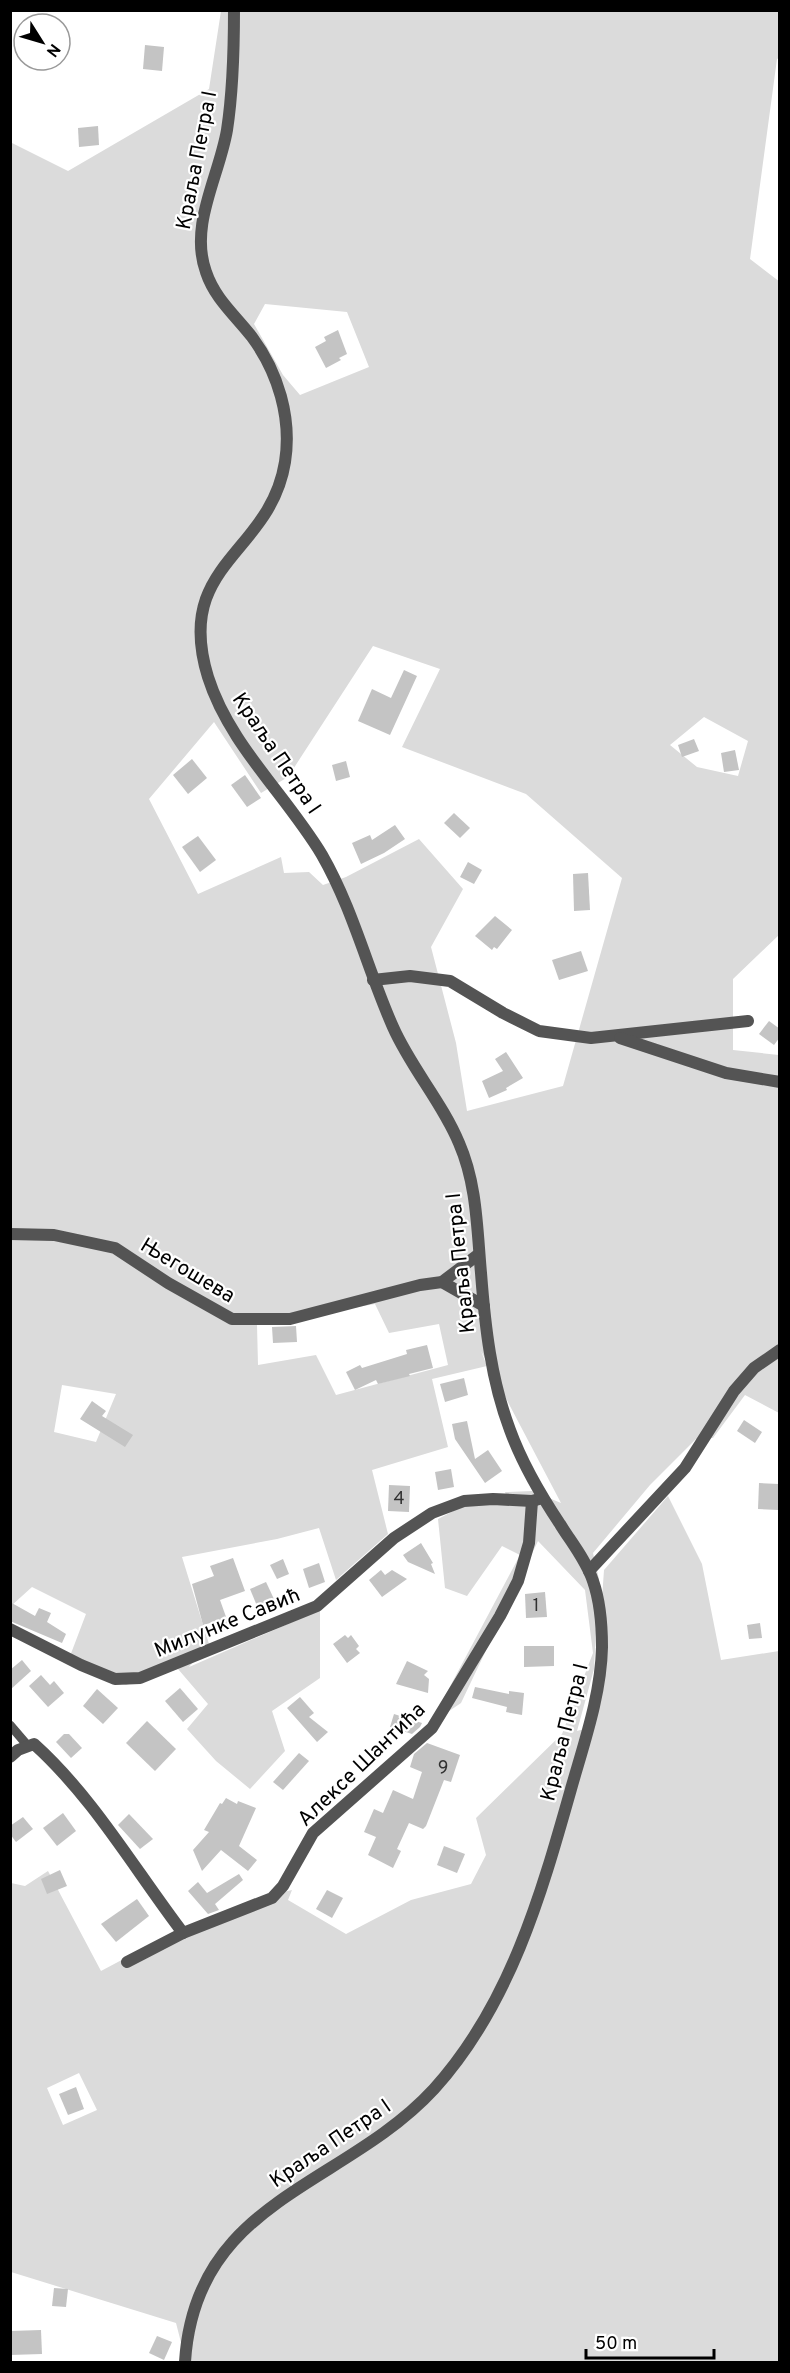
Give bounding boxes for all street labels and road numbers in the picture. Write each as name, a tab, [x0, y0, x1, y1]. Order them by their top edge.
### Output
street label: Краља Петра I	[171, 88, 224, 232]
street label: Краља Петра I	[225, 688, 326, 820]
street label: Краља Петра I	[441, 1191, 482, 1334]
street label: Његошева	[135, 1232, 240, 1310]
street label: Милунке Савић	[151, 1582, 305, 1665]
street label: Краља Петра I	[535, 1661, 596, 1804]
street label: Алексе Шантића	[292, 1697, 432, 1833]
street label: Краља Петра I	[265, 2094, 397, 2195]

